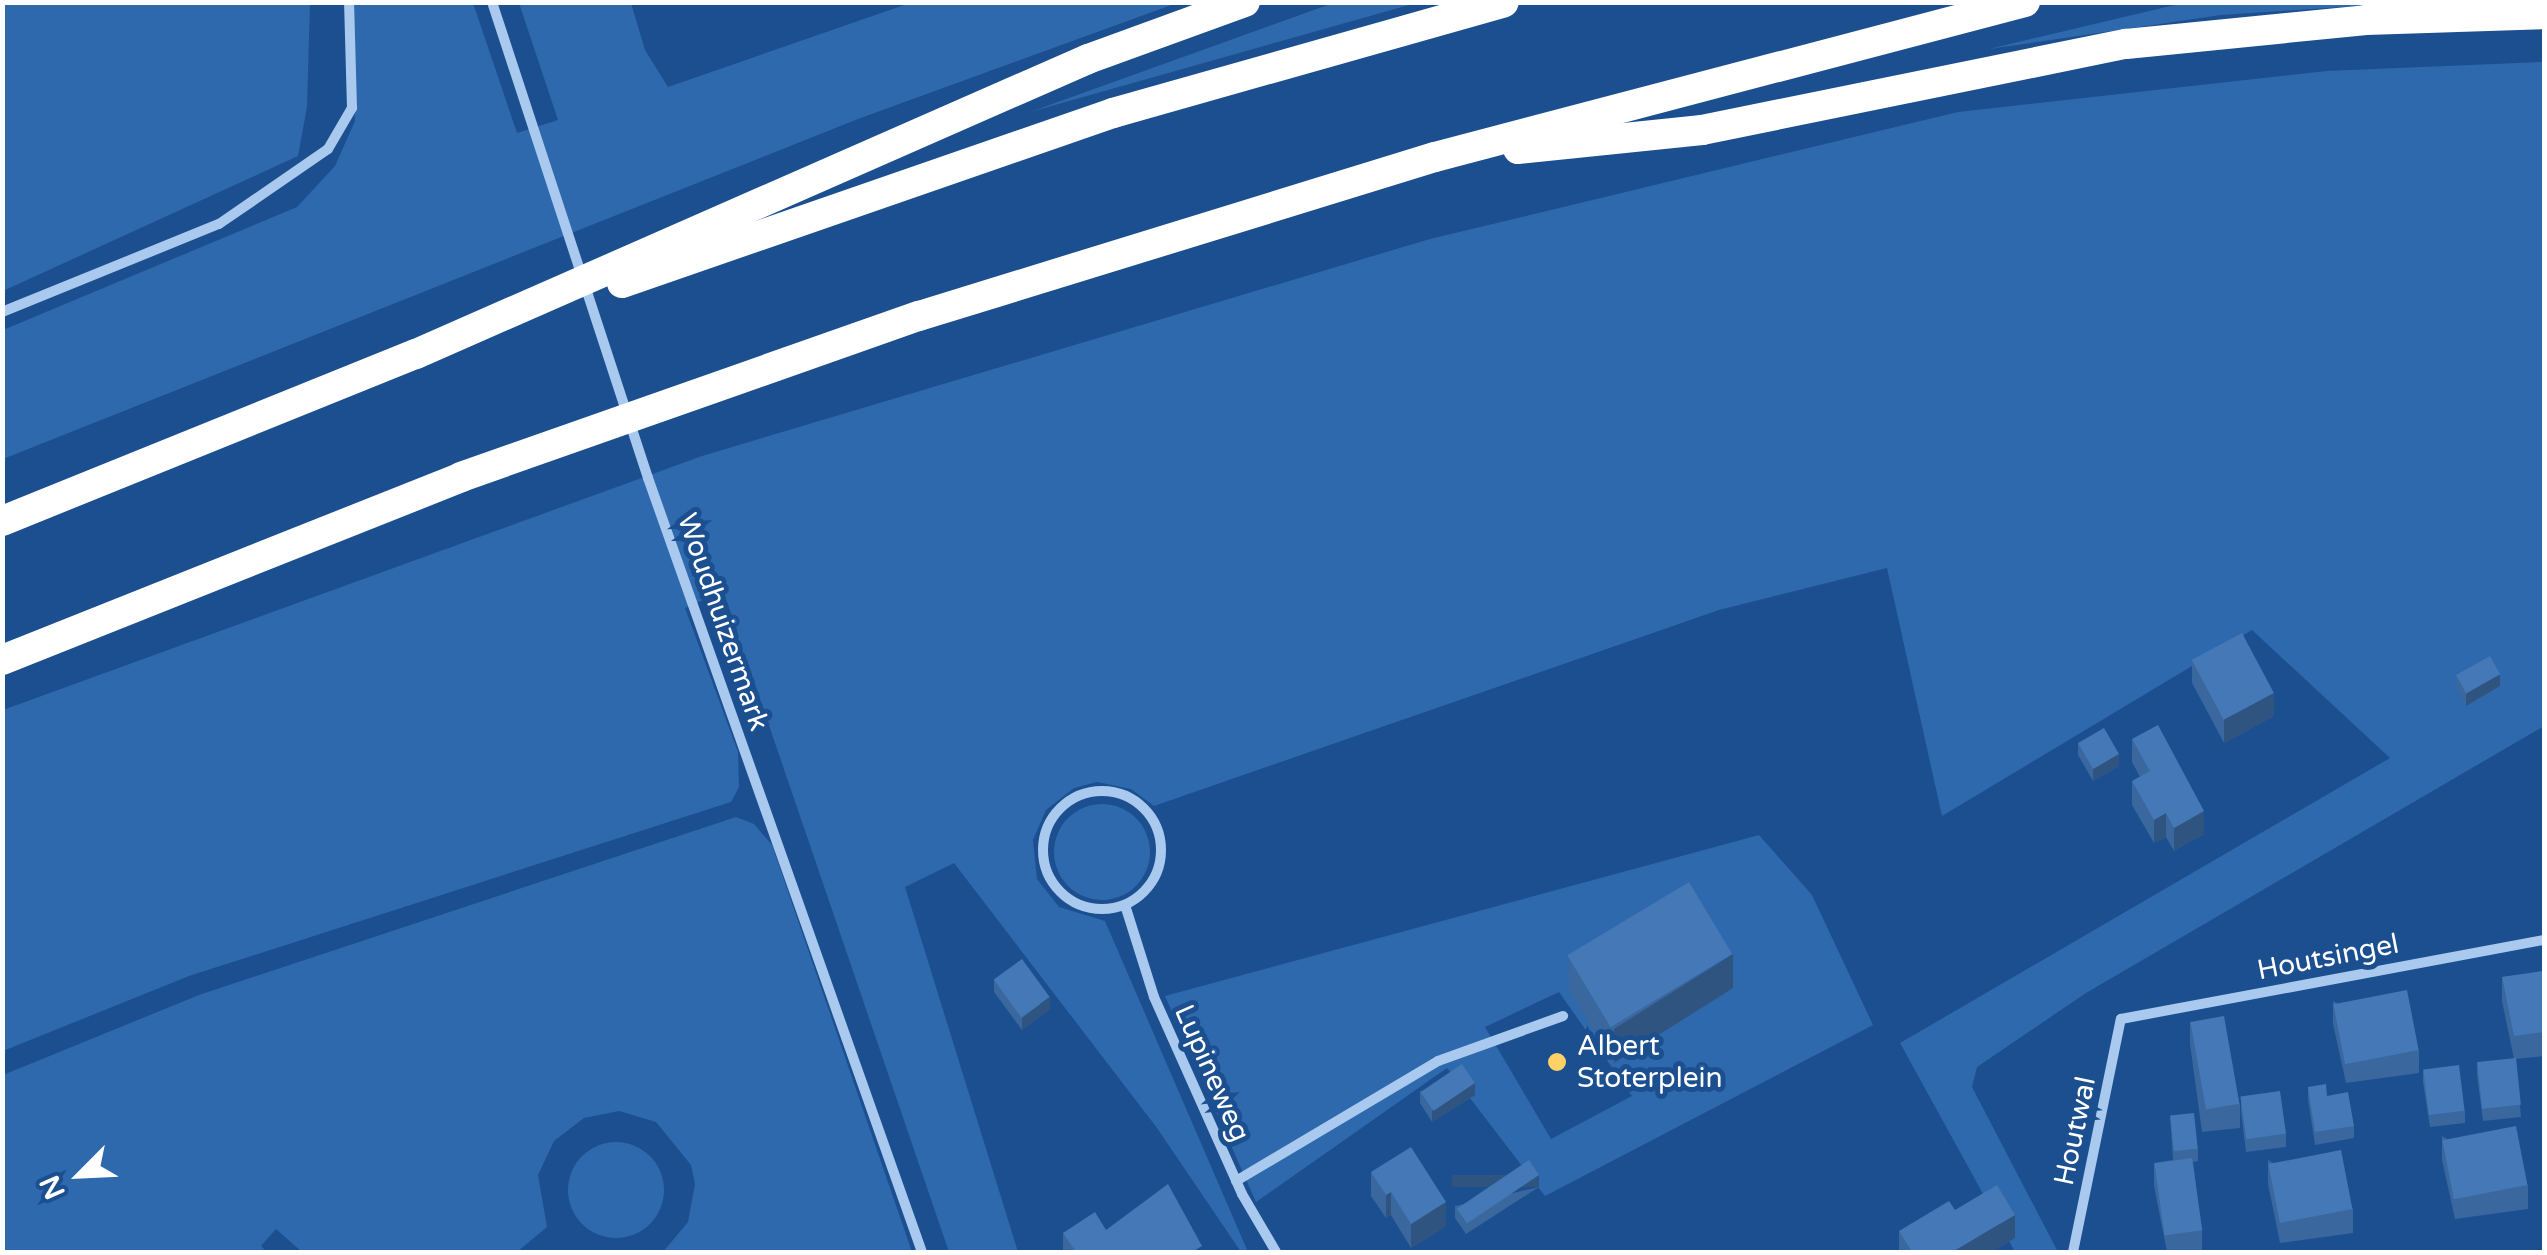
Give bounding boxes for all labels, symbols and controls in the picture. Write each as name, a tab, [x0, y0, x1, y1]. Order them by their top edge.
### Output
street label: Woudhuizermark	[670, 509, 776, 735]
street label: Houtsingel	[2254, 927, 2402, 987]
street label: Lupineweg	[1167, 999, 1257, 1147]
place label: Albert Stoterplein	[1577, 1029, 1723, 1095]
marker: Albert Stoterplein	[1546, 1051, 1568, 1073]
street label: Houtwal	[2047, 1074, 2103, 1188]
north arrow	[30, 1125, 130, 1225]
text: N	[32, 1170, 73, 1204]

